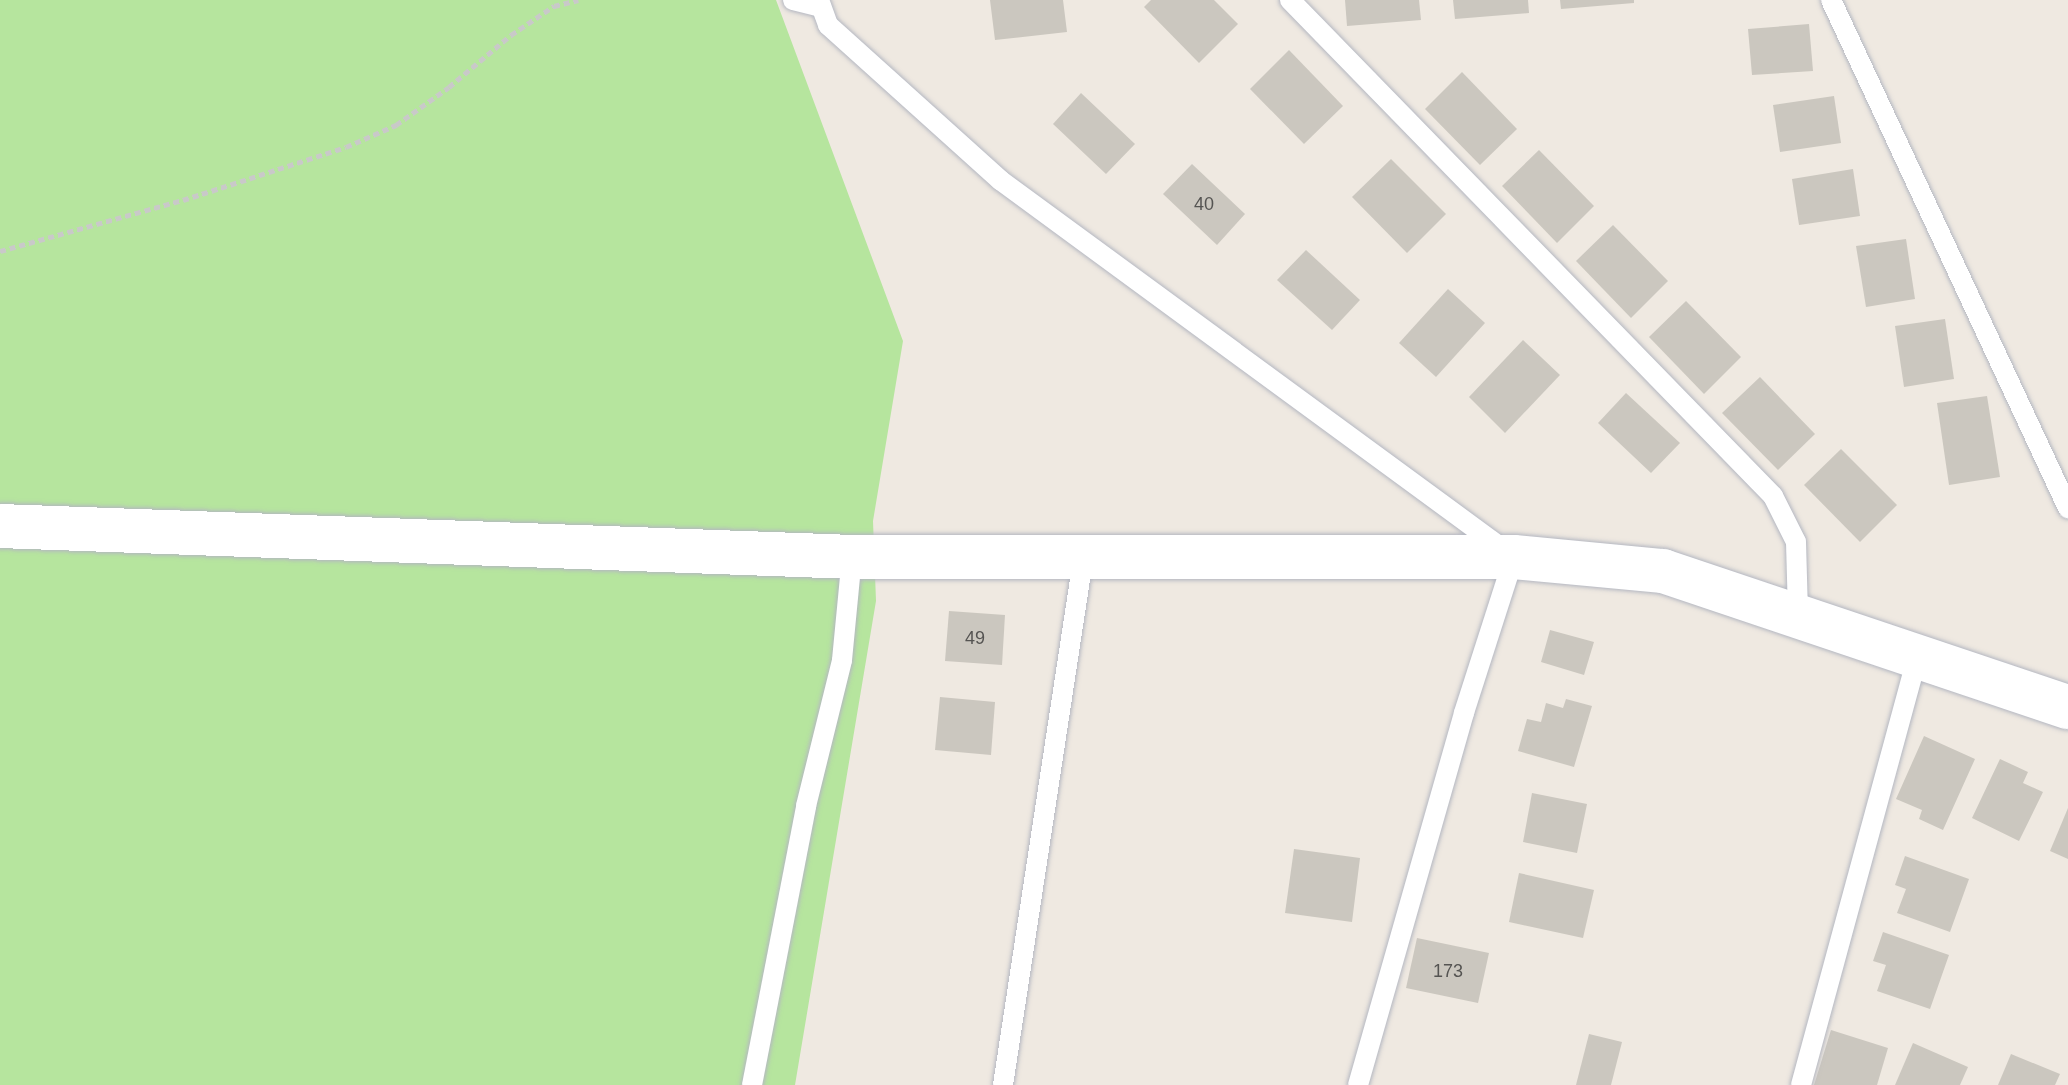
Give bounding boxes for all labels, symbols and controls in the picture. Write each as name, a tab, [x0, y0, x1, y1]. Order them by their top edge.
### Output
house number: 40	[1194, 193, 1214, 215]
house number: 49	[965, 627, 985, 649]
house number: 173	[1433, 960, 1463, 982]

